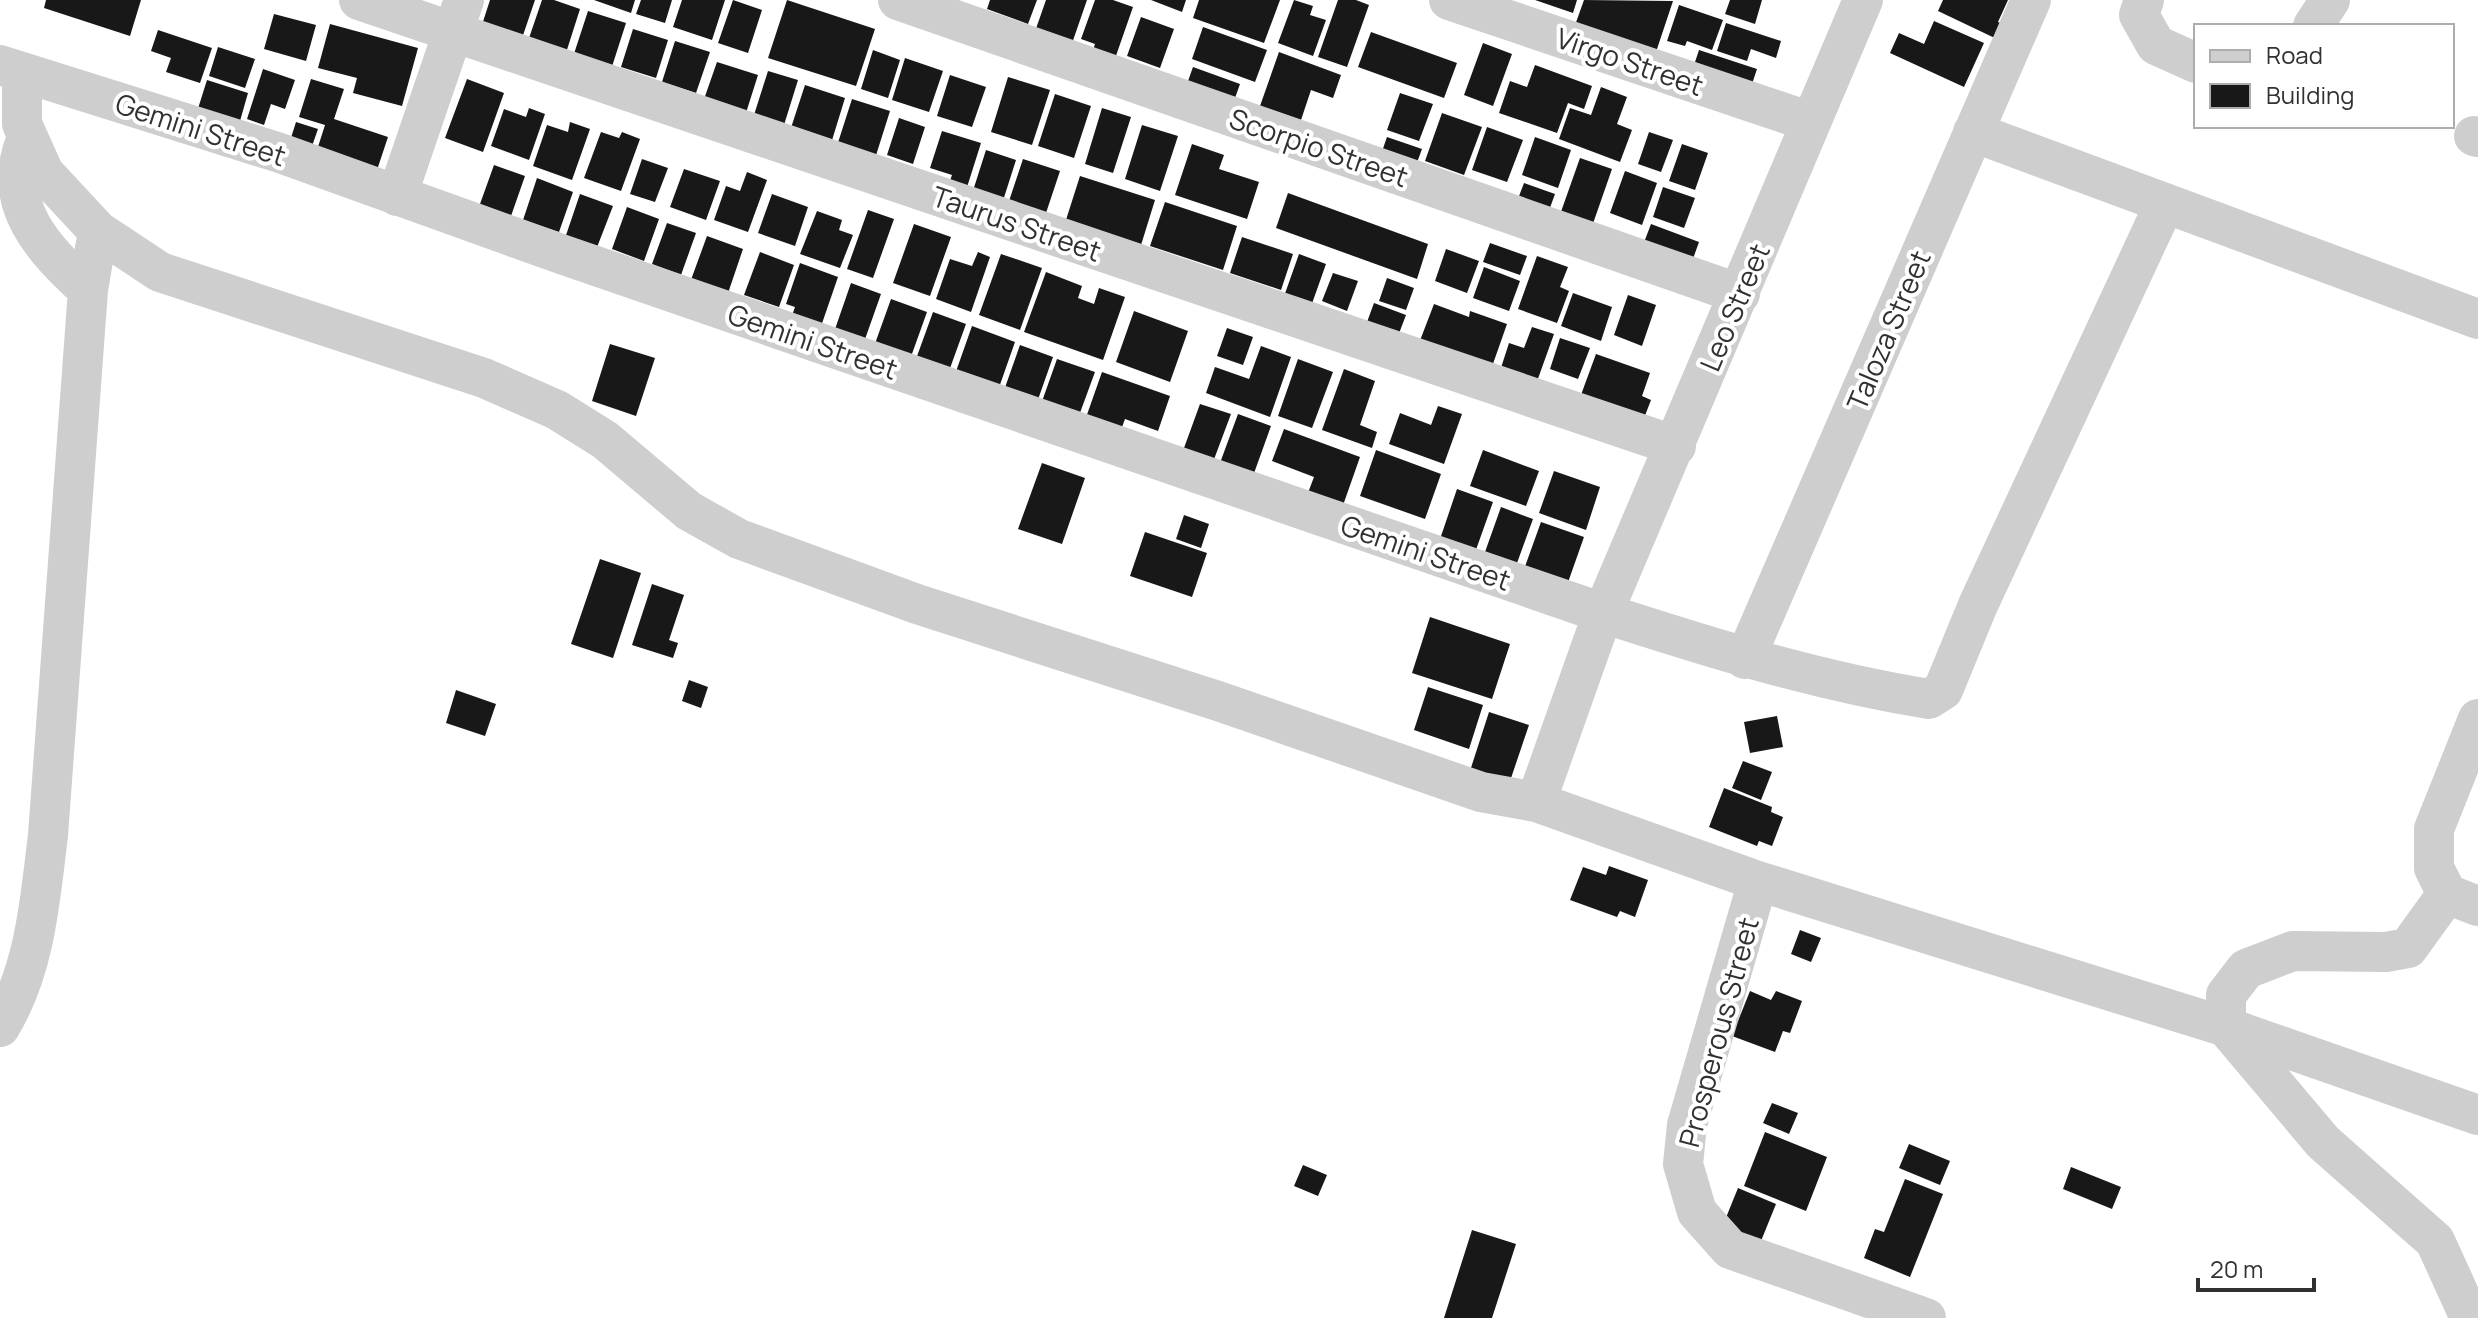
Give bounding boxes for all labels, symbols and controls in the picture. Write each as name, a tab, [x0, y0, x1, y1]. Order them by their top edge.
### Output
street label: Virgo Street	[1551, 18, 1709, 104]
legend	[2194, 24, 2454, 128]
text: Road	[2266, 38, 2323, 71]
text: Building	[2266, 78, 2354, 111]
street label: Gemini Street	[111, 84, 291, 174]
street label: Scorpio Street	[1225, 99, 1413, 195]
street label: Taurus Street	[928, 176, 1106, 270]
street label: Leo Street	[1690, 237, 1778, 377]
street label: Taloza Street	[1837, 244, 1939, 416]
street label: Gemini Street	[723, 294, 903, 388]
street label: Gemini Street	[1336, 505, 1516, 599]
street label: Prosperous Street	[1669, 913, 1767, 1151]
scale bar	[2198, 1242, 2314, 1292]
text: 20 m	[2210, 1252, 2263, 1285]

